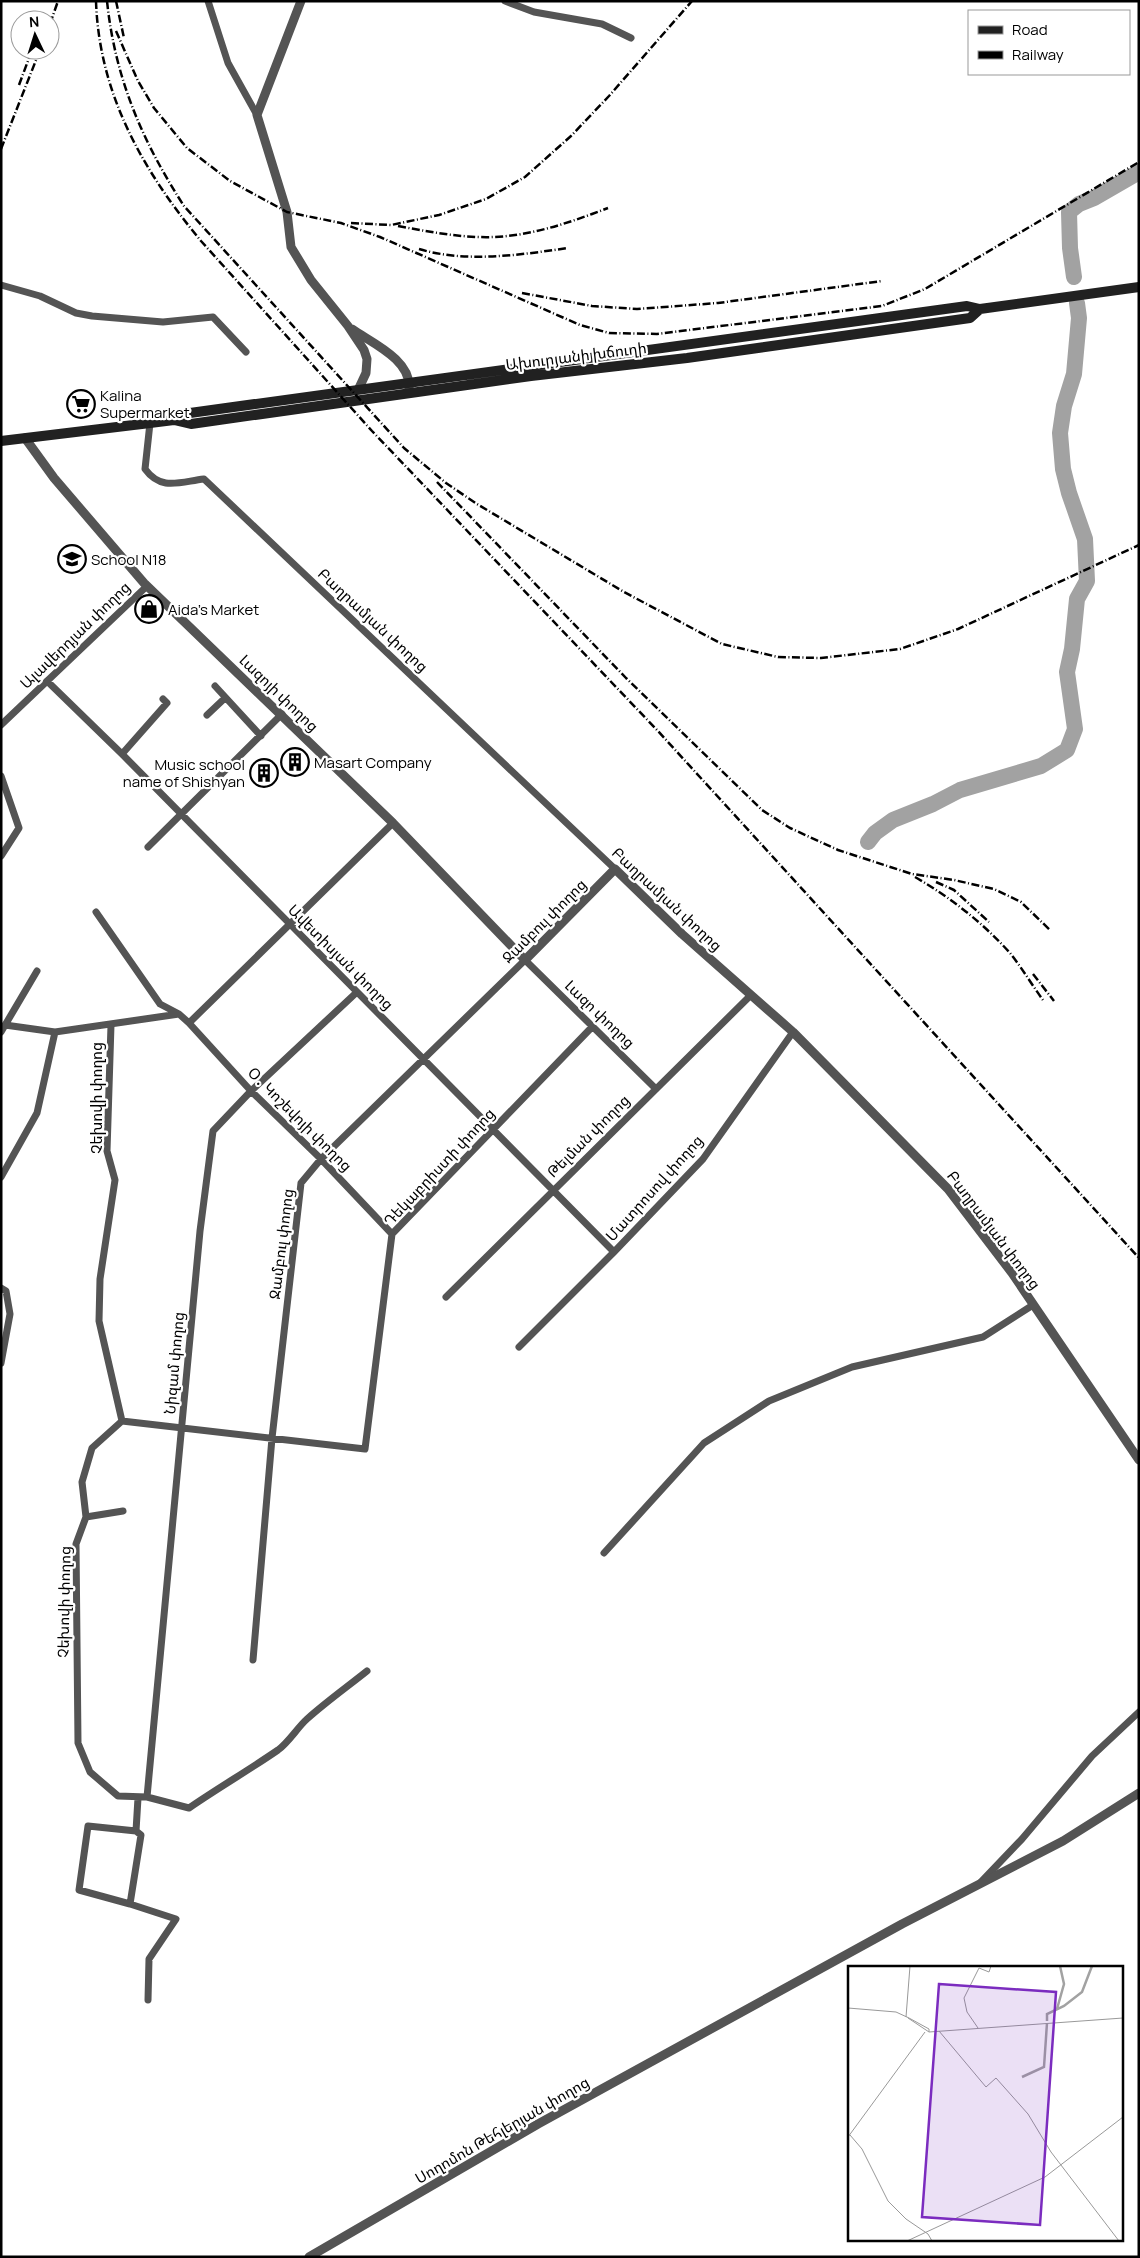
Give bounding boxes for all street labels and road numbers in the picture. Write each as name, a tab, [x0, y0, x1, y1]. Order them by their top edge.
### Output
street label: Ախուրյանի խճուղի	[504, 337, 648, 375]
street label: Բաղրամյան փողոց	[313, 563, 433, 677]
street label: Ալավերդյան փողոց	[15, 577, 135, 693]
street label: Լազոյի փողոց	[235, 650, 323, 736]
street label: Բաղրամյան փողոց	[607, 842, 727, 956]
street label: Ջամբուլ փողոց	[497, 874, 591, 968]
street label: Ավետիսյան փողոց	[284, 900, 398, 1014]
street label: Լազո փողոց	[560, 975, 640, 1053]
street label: Չեխովի փողոց	[86, 1042, 107, 1154]
street label: Օ․ Կոշեվոյի փողոց	[243, 1062, 357, 1176]
street label: Թելման փողոց	[542, 1090, 634, 1182]
street label: Դեկաբրիստի փողոց	[379, 1103, 499, 1231]
street label: Մատրոսով փողոց	[600, 1130, 708, 1246]
street label: Բաղրամյան փողոց	[942, 1166, 1046, 1294]
street label: Ջամբուլ փողոց	[264, 1187, 298, 1301]
street label: Նիզամ փողոց	[159, 1311, 189, 1415]
street label: Չեխովի փողոց	[53, 1546, 75, 1658]
street label: Սողոմոն Թեհլերյան փողոց	[411, 2071, 593, 2189]

